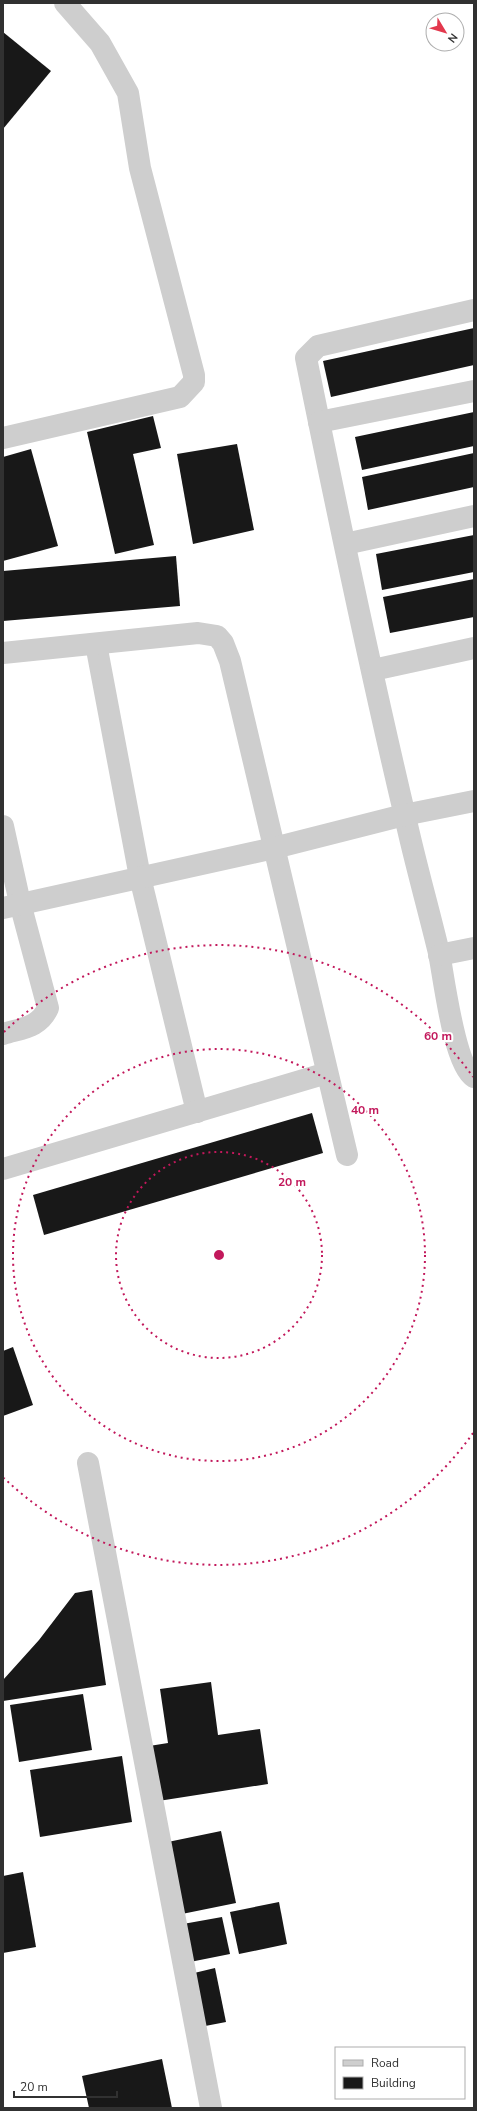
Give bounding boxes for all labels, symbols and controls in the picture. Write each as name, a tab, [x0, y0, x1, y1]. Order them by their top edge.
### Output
north arrow	[425, 12, 465, 52]
text: N	[444, 30, 461, 46]
text: 60 m	[424, 1028, 452, 1044]
text: 40 m	[351, 1102, 379, 1118]
text: 20 m	[278, 1174, 306, 1190]
centre of rings	[212, 1248, 226, 1262]
legend	[335, 2047, 465, 2099]
text: Road	[371, 2055, 399, 2071]
scale bar	[14, 2073, 117, 2099]
text: Building	[371, 2075, 416, 2091]
text: 20 m	[20, 2079, 48, 2095]

